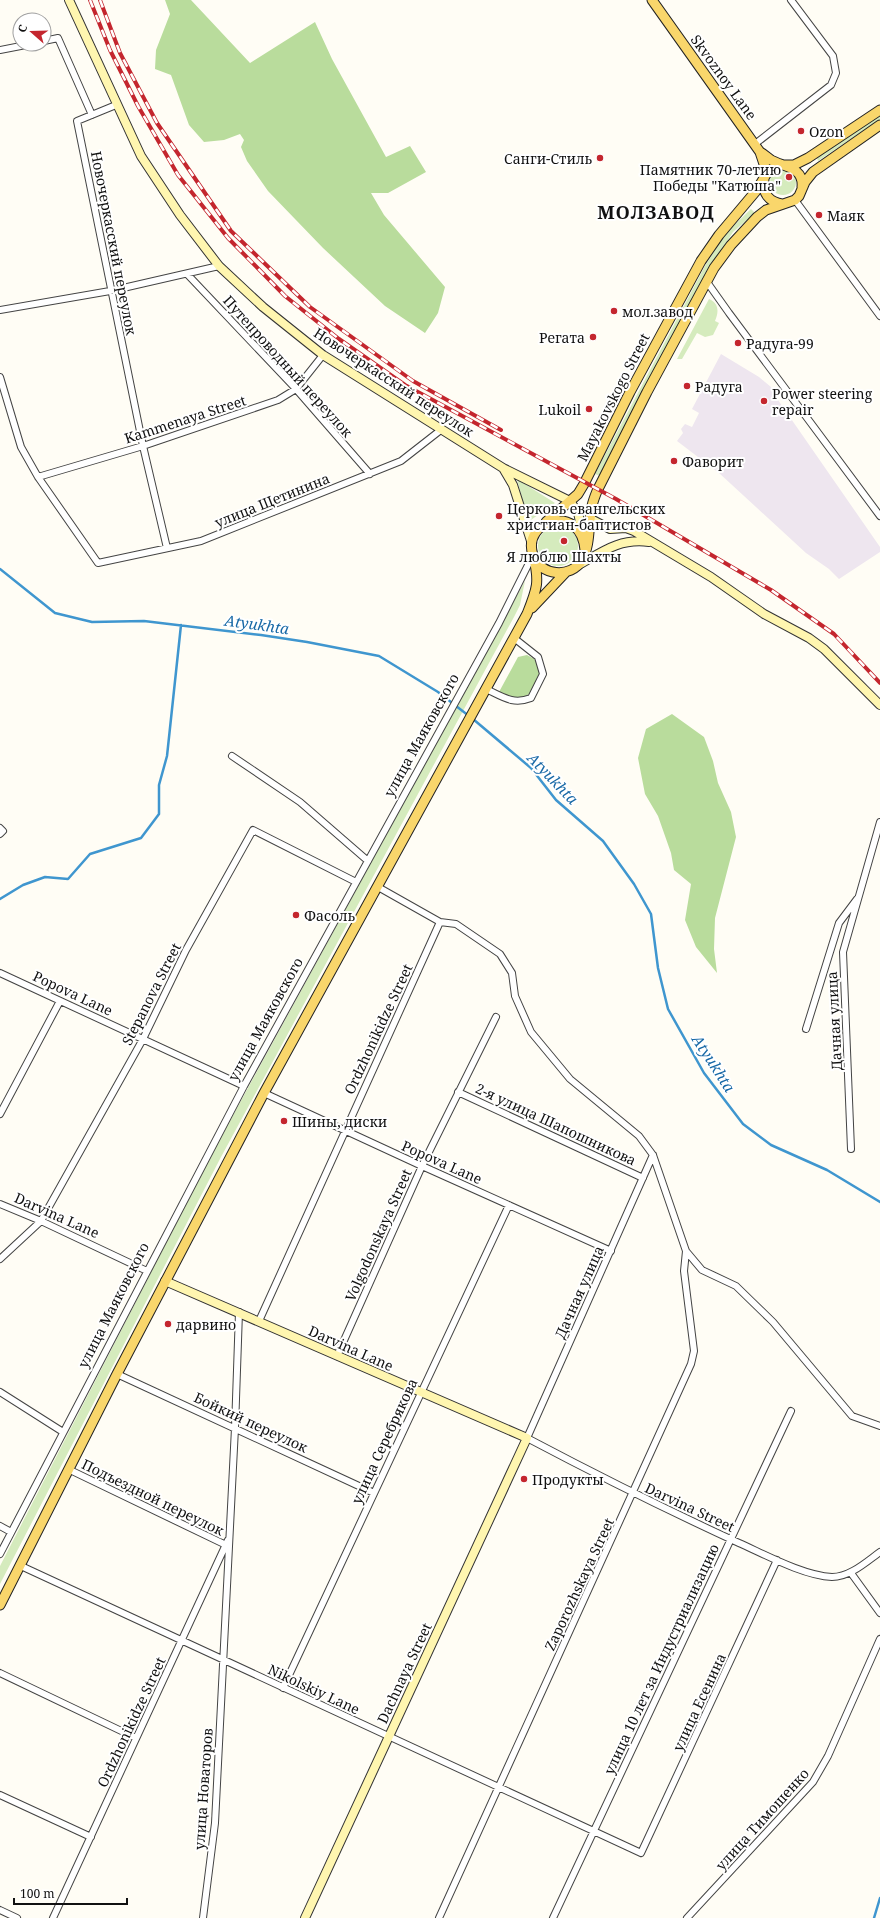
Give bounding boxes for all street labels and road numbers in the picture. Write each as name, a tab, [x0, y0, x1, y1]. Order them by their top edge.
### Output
street label: Skvoznoy Lane	[687, 31, 761, 123]
street label: Новочеркасский переулок	[87, 149, 141, 337]
street label: Путепроводный переулок	[219, 291, 357, 441]
street label: Новочеркасский переулок	[310, 323, 478, 441]
street label: Mayakovskogo Street	[572, 330, 654, 464]
street label: Kammenaya Street	[122, 390, 248, 448]
street label: улица Щетинина	[212, 468, 332, 532]
street label: улица Маяковского	[379, 670, 463, 800]
street label: Stepanova Street	[117, 940, 185, 1048]
street label: улица Маяковского	[223, 954, 307, 1084]
street label: Ordzhonikidze Street	[339, 961, 417, 1097]
street label: Popova Lane	[30, 966, 116, 1020]
street label: Дачная улица	[822, 971, 846, 1071]
street label: 2-я улица Шапошникова	[473, 1078, 639, 1170]
street label: Popova Lane	[399, 1136, 485, 1188]
street label: Volgodonskaya Street	[340, 1166, 416, 1304]
street label: Darvina Lane	[12, 1188, 102, 1242]
street label: улица Маяковского	[73, 1239, 153, 1371]
street label: Дачная улица	[550, 1243, 608, 1341]
street label: Darvina Lane	[306, 1321, 396, 1375]
street label: улица Серебрякова	[347, 1375, 421, 1507]
street label: Бойкий переулок	[191, 1387, 312, 1457]
street label: Подъездной переулок	[79, 1454, 228, 1540]
street label: Darvina Street	[642, 1478, 738, 1536]
street label: Zaporozhskaya Street	[540, 1515, 618, 1653]
street label: улица 10 лет за Индустриализацию	[599, 1541, 723, 1777]
street label: Dachnaya Street	[372, 1620, 436, 1726]
street label: улица Есенина	[668, 1650, 730, 1754]
street label: Ordzhonikidze Street	[92, 1654, 170, 1790]
street label: Nikolskiy Lane	[265, 1659, 363, 1719]
street label: улица Новаторов	[189, 1727, 217, 1851]
street label: улица Тимошенко	[711, 1764, 813, 1874]

